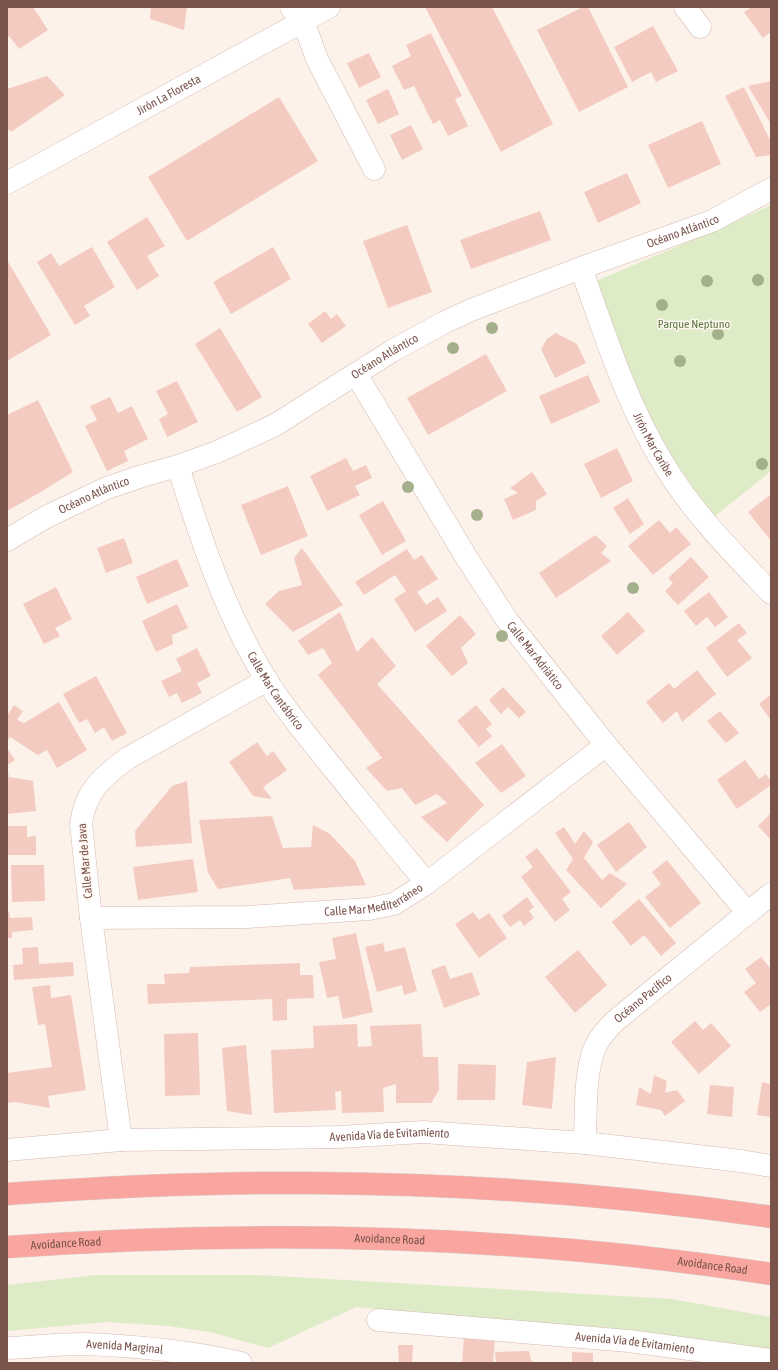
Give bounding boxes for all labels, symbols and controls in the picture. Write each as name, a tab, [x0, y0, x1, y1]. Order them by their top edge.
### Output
street label: Jirón La Floresta	[134, 72, 203, 118]
street label: Océano Atlántico	[645, 211, 722, 251]
park label: Parque Neptuno	[658, 317, 730, 331]
street label: Océano Atlántico	[349, 331, 421, 382]
street label: Jirón Mar Caribe	[630, 410, 676, 479]
street label: Océano Atlántico	[56, 474, 132, 517]
street label: Calle Mar Adriático	[504, 619, 567, 693]
street label: Calle Mar Cantábrico	[244, 649, 307, 733]
street label: Calle Mar de Java	[75, 823, 95, 899]
street label: Calle Mar Mediterráneo	[324, 880, 426, 919]
street label: Océano Pacífico	[611, 970, 675, 1026]
street label: Avenida Vía de Evitamiento	[329, 1125, 450, 1144]
street label: Avoidance Road	[354, 1231, 425, 1247]
street label: Avoidance Road	[30, 1234, 102, 1252]
street label: Avoidance Road	[677, 1254, 749, 1277]
street label: Avenida Vía de Evitamiento	[575, 1330, 696, 1357]
street label: Avenida Marginal	[86, 1337, 165, 1357]

